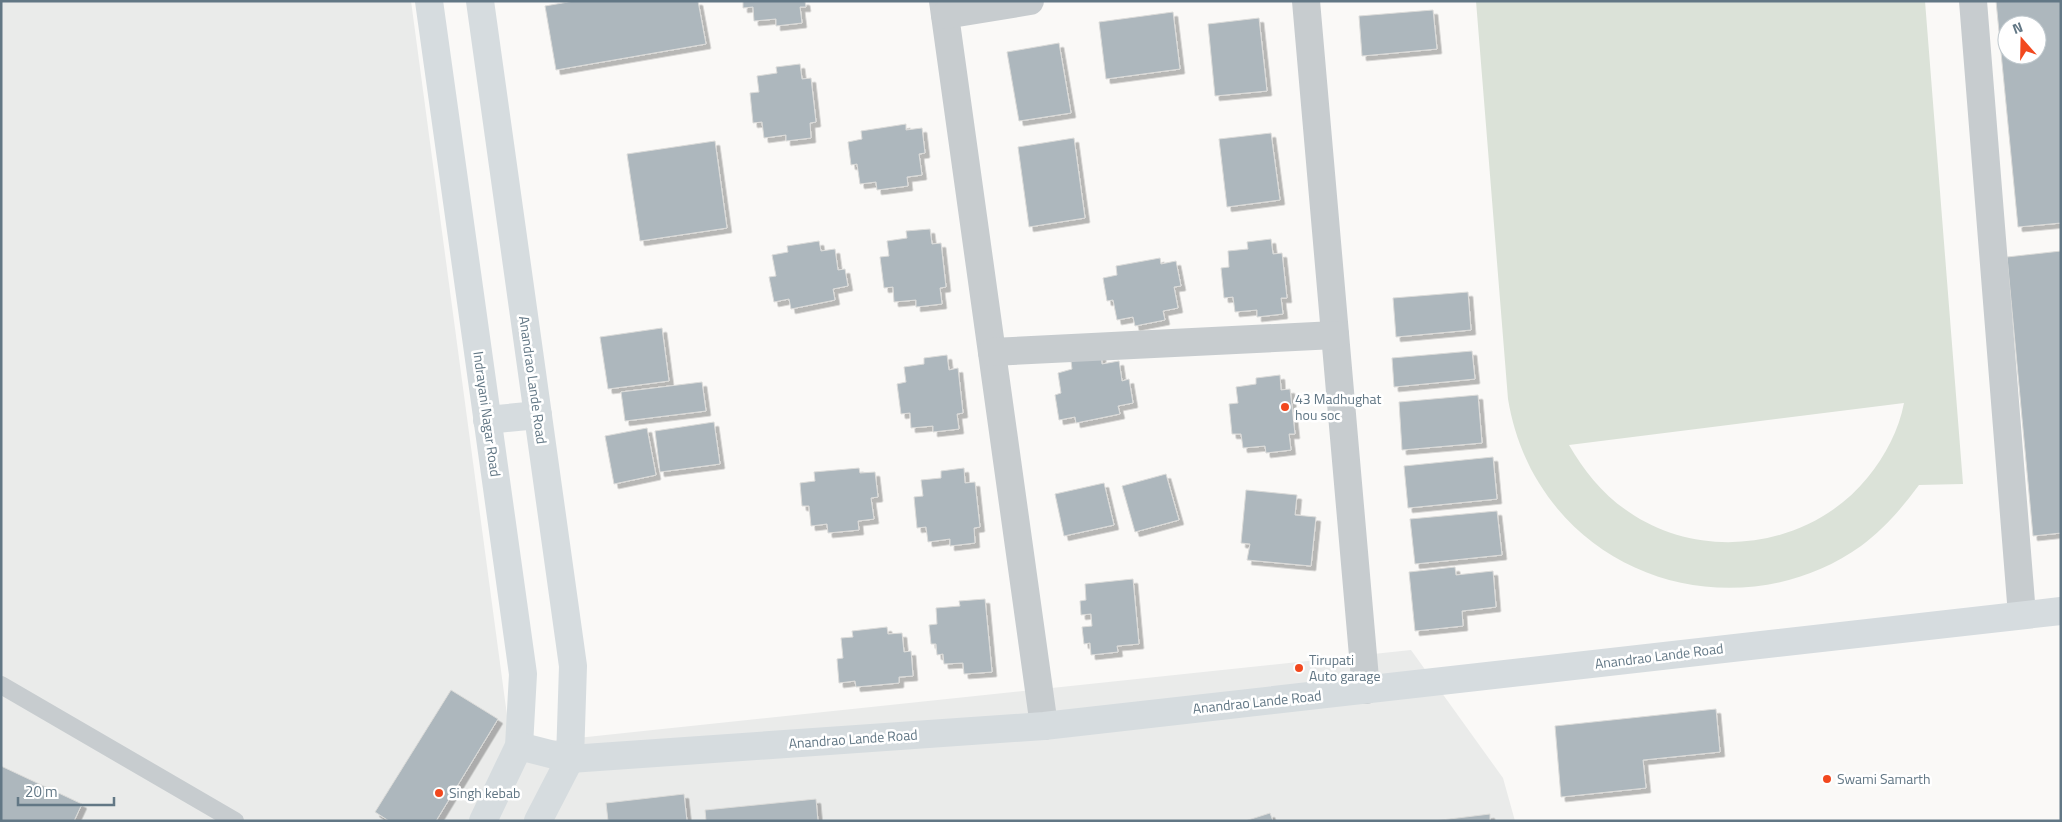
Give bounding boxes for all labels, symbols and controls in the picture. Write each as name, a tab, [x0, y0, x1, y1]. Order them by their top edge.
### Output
north arrow	[1997, 15, 2047, 65]
text: N	[2009, 16, 2026, 39]
street label: Anandrao Lande Road	[514, 314, 553, 445]
street label: Indrayani Nagar Road	[468, 350, 507, 478]
place label: 43 Madhughat hou soc	[1295, 388, 1382, 425]
marker: 43 Madhughat hou soc	[1279, 401, 1291, 413]
street label: Anandrao Lande Road	[1594, 637, 1724, 674]
place label: Tirupati Auto garage	[1309, 649, 1381, 686]
marker: Tirupati Auto garage	[1293, 662, 1305, 674]
street label: Anandrao Lande Road	[1192, 684, 1322, 719]
street label: Anandrao Lande Road	[788, 724, 918, 753]
place label: Swami Samarth	[1837, 768, 1931, 789]
marker: Swami Samarth	[1821, 773, 1833, 785]
scale bar	[18, 774, 114, 806]
text: 20 m	[25, 780, 58, 803]
place label: Singh kebab	[449, 782, 520, 803]
marker: Singh kebab	[433, 787, 445, 799]

